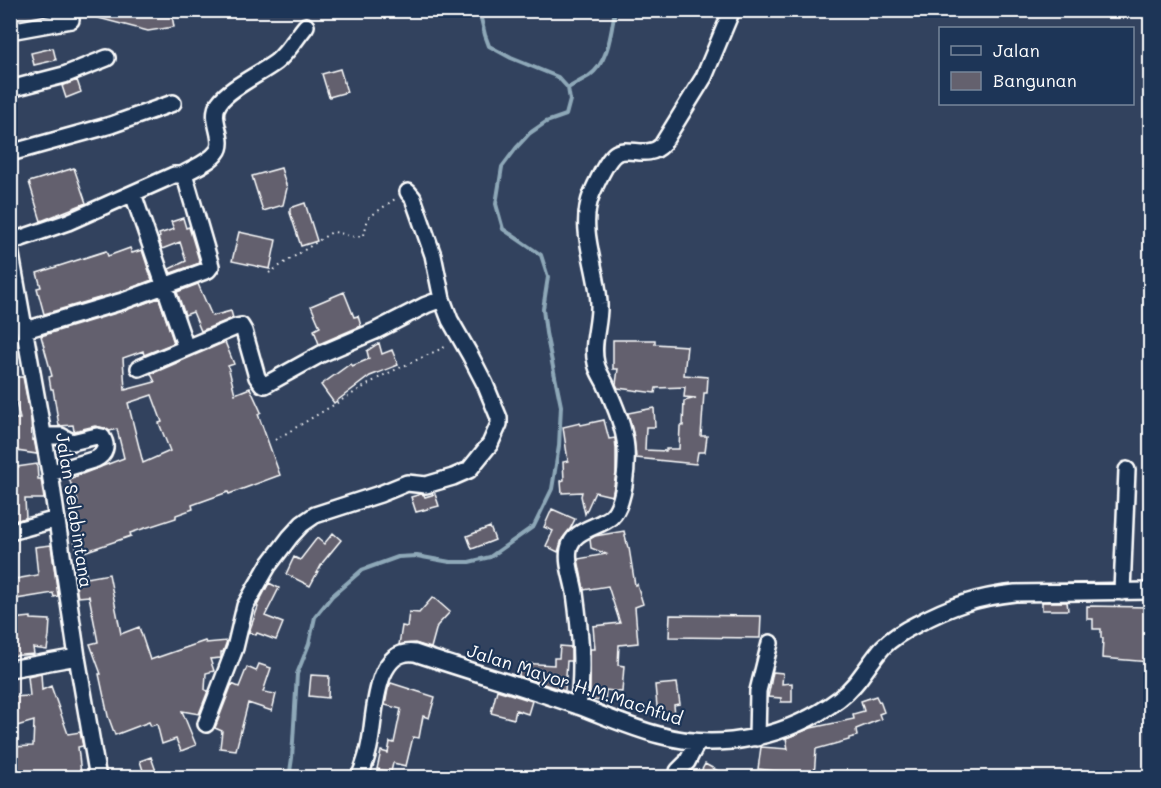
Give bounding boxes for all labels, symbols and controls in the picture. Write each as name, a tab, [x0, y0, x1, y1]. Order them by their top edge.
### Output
legend	[939, 27, 1134, 105]
text: Jalan	[993, 38, 1040, 62]
text: Bangunan	[993, 68, 1077, 92]
street label: Jalan Selabintana	[51, 431, 99, 589]
street label: Jalan Mayor H.M.Machfud	[464, 638, 686, 730]

